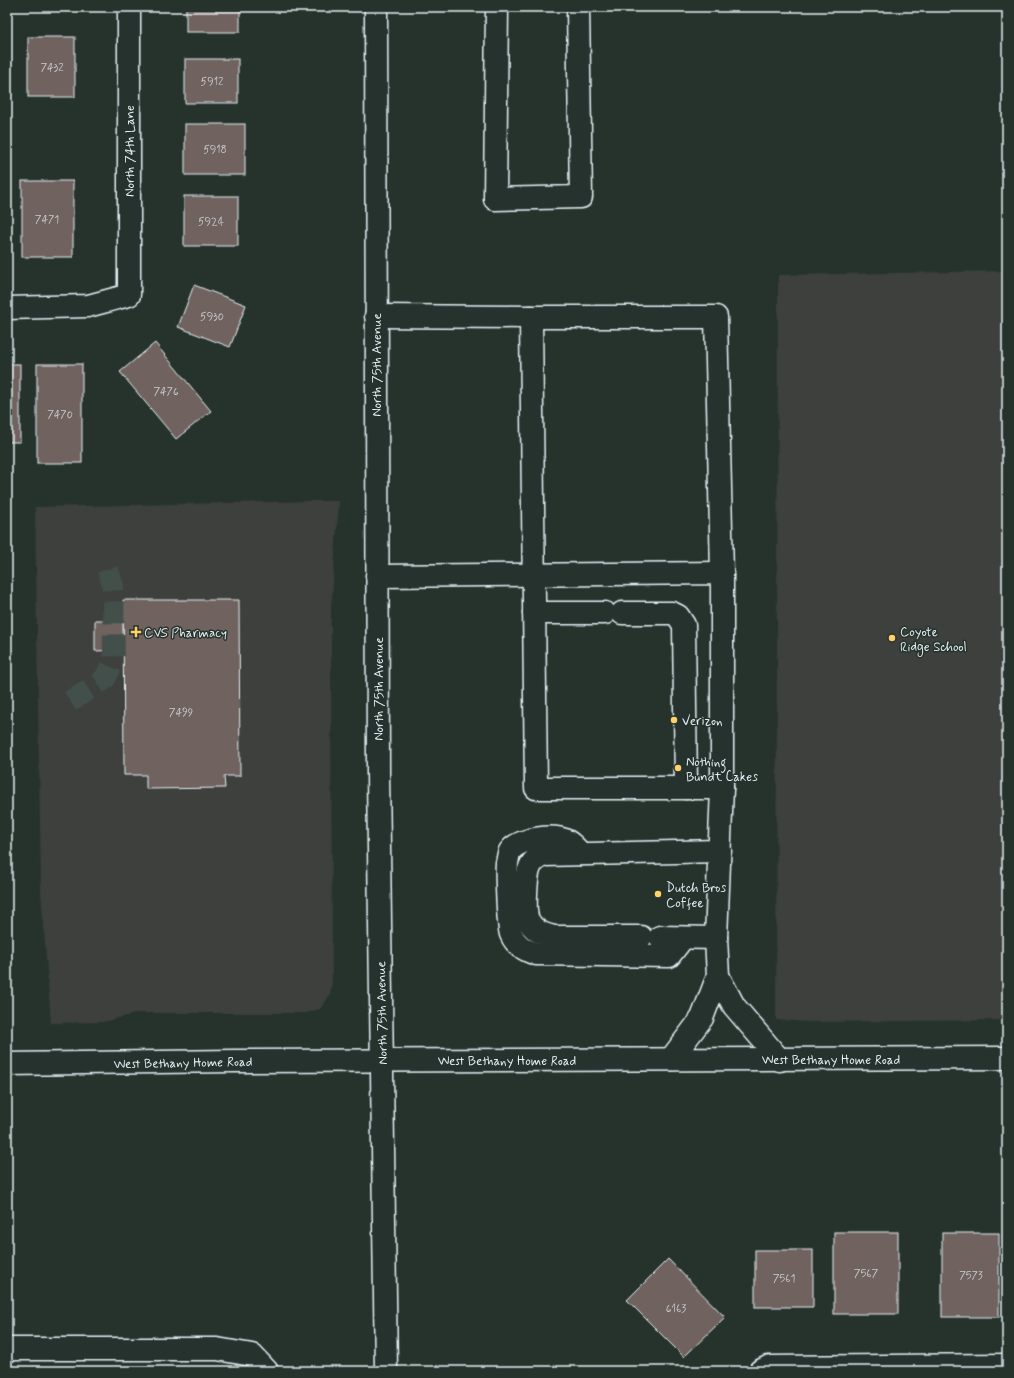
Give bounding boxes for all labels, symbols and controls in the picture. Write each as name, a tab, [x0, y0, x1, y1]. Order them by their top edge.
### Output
house number: 7432	[40, 61, 64, 75]
house number: 5912	[201, 75, 224, 89]
street label: North 74th Lane	[122, 105, 139, 197]
house number: 5918	[203, 143, 227, 157]
house number: 7471	[35, 213, 59, 227]
house number: 5924	[198, 215, 225, 229]
house number: 5930	[200, 310, 224, 324]
street label: North 75th Avenue	[369, 313, 386, 417]
house number: 7476	[153, 385, 179, 399]
house number: 7470	[47, 408, 73, 422]
place label: Coyote Ridge School	[900, 624, 967, 657]
place label: CVS Pharmacy	[144, 625, 227, 642]
marker: CVS Pharmacy	[131, 627, 141, 637]
marker: Coyote Ridge School	[887, 633, 897, 643]
street label: North 75th Avenue	[371, 637, 388, 741]
house number: 7499	[169, 706, 193, 720]
place label: Verizon	[682, 713, 723, 730]
marker: Verizon	[669, 715, 679, 725]
place label: Nothing Bundt Cakes	[686, 754, 758, 786]
marker: Nothing Bundt Cakes	[673, 763, 683, 773]
place label: Dutch Bros Coffee	[666, 880, 726, 912]
marker: Dutch Bros Coffee	[653, 889, 663, 899]
street label: North 75th Avenue	[373, 961, 392, 1065]
street label: West Bethany Home Road	[762, 1052, 900, 1069]
street label: West Bethany Home Road	[438, 1053, 576, 1070]
street label: West Bethany Home Road	[114, 1054, 252, 1073]
house number: 7567	[854, 1267, 879, 1281]
house number: 7573	[959, 1269, 983, 1283]
house number: 7561	[773, 1272, 795, 1286]
house number: 6163	[666, 1302, 686, 1316]

